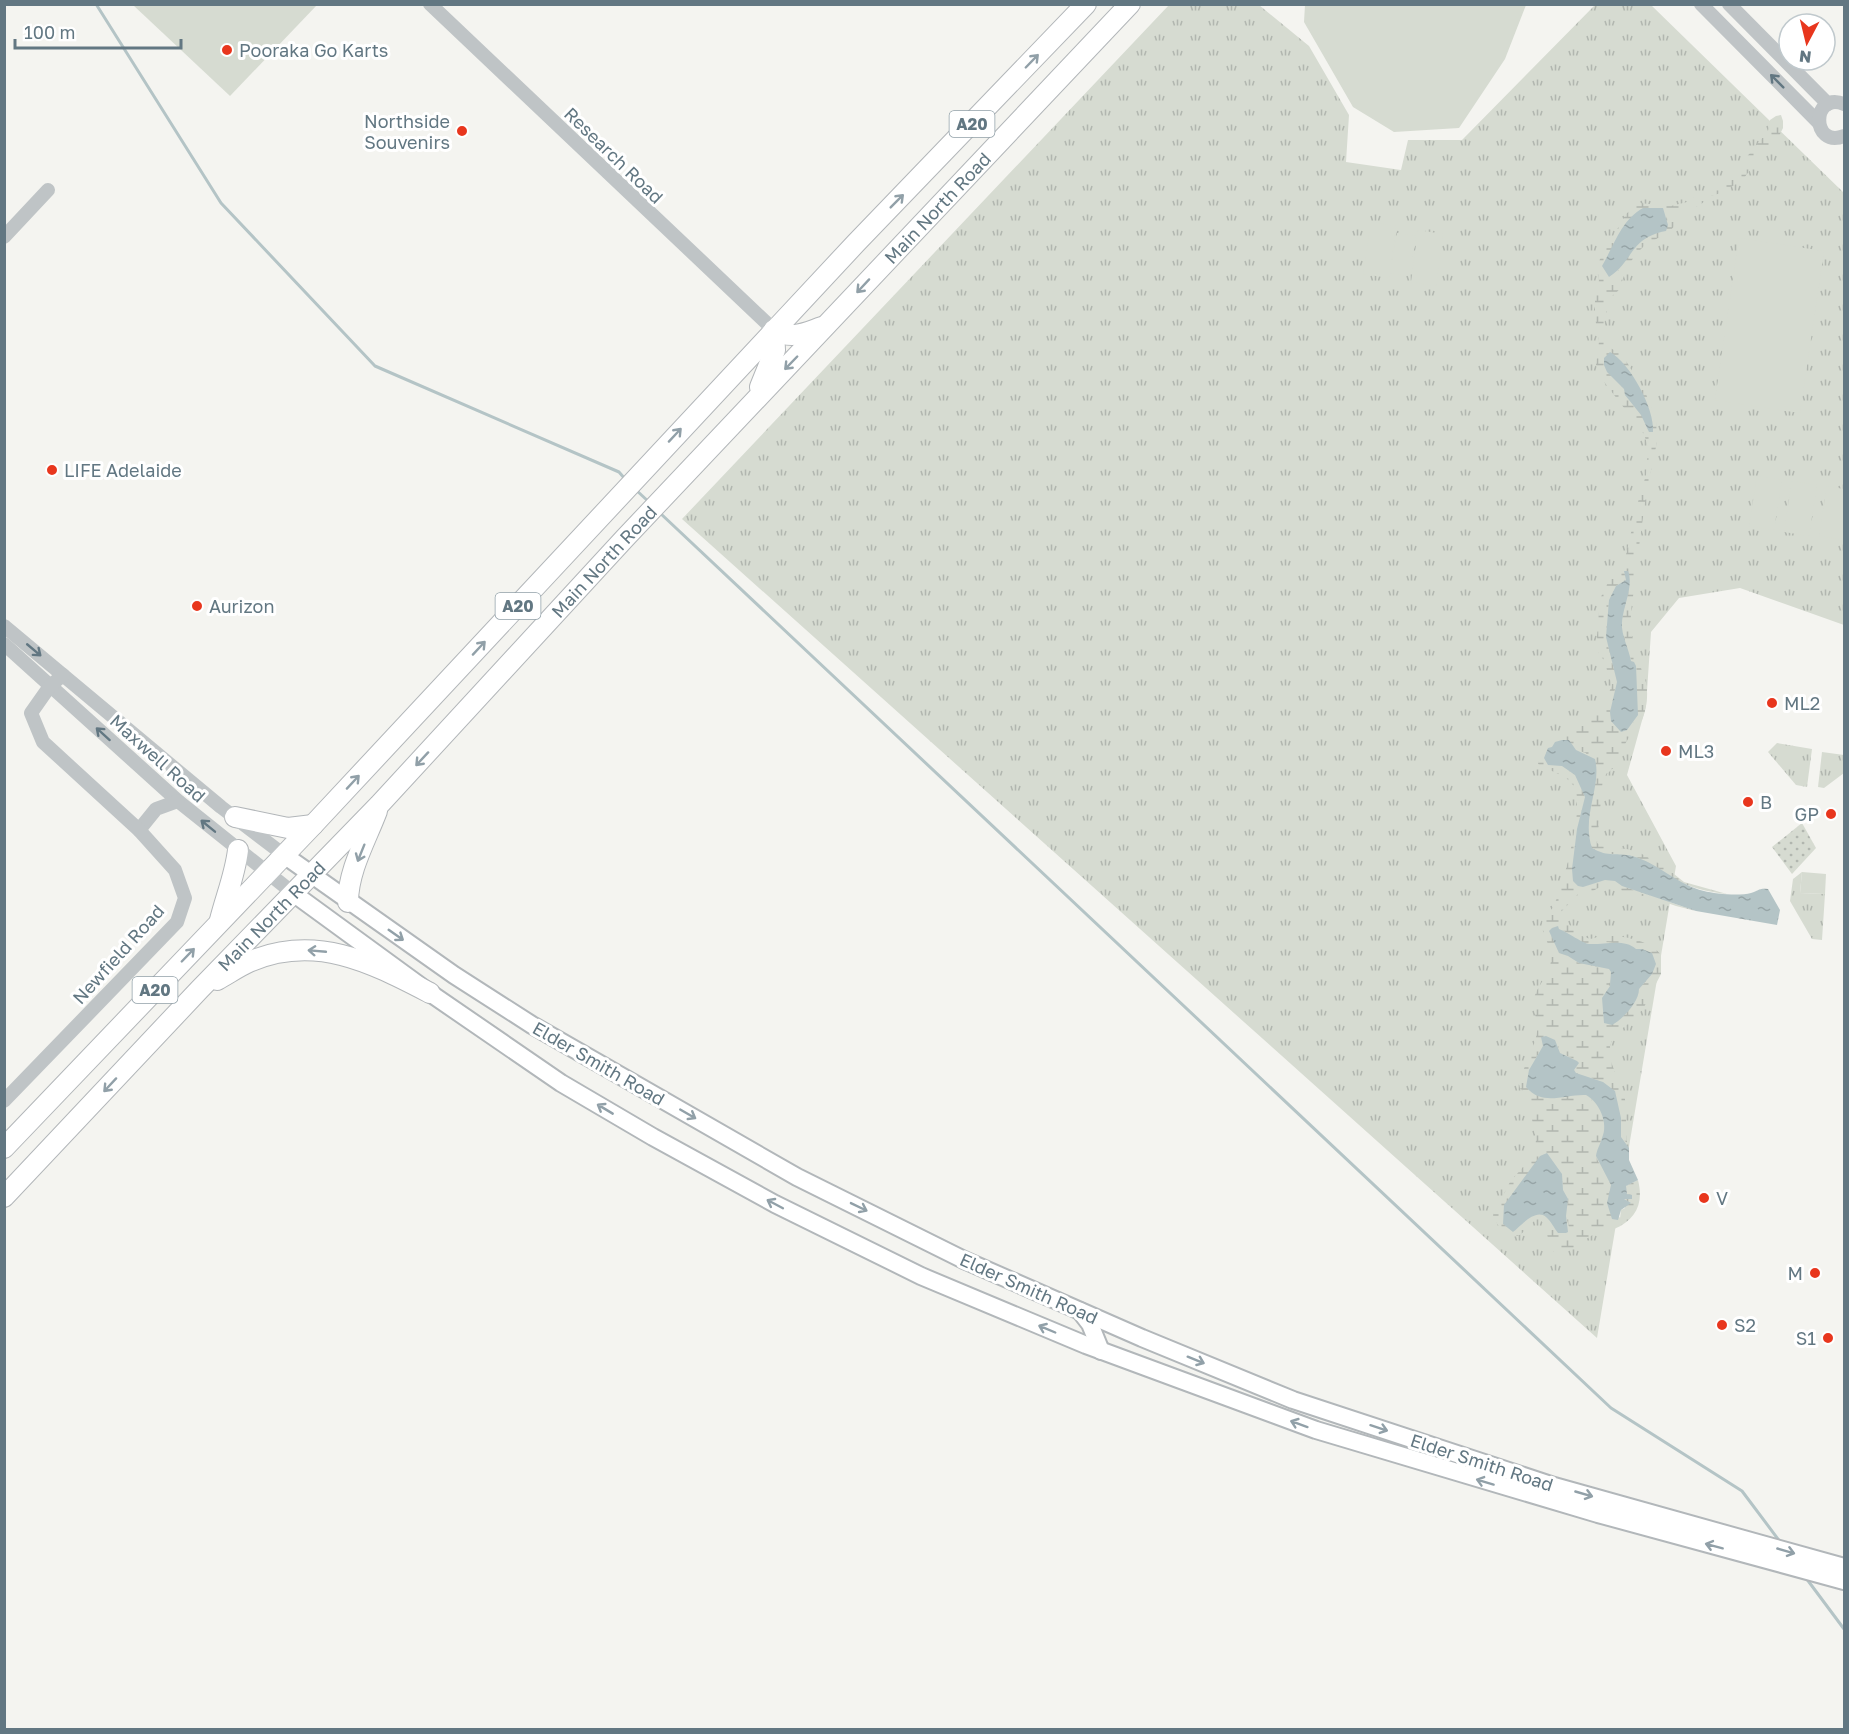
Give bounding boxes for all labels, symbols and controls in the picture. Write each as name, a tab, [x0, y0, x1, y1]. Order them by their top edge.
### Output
scale bar	[15, 12, 182, 50]
north arrow	[1777, 12, 1837, 72]
text: 100 m	[24, 21, 75, 43]
place label: Pooraka Go Karts	[239, 39, 388, 61]
marker: Pooraka Go Karts	[220, 43, 234, 57]
text: N	[1798, 46, 1812, 68]
one-way arrow	[1025, 53, 1040, 68]
one-way arrow	[1770, 74, 1785, 89]
street label: Research Road	[560, 102, 668, 208]
place label: Northside Souvenirs	[364, 110, 450, 153]
road number: A20	[950, 111, 994, 137]
marker: Northside Souvenirs	[455, 124, 469, 138]
street label: Main North Road	[879, 148, 995, 268]
one-way arrow	[890, 194, 905, 209]
one-way arrow	[856, 279, 871, 294]
one-way arrow	[784, 355, 798, 370]
one-way arrow	[668, 428, 682, 443]
place label: LIFE Adelaide	[64, 459, 182, 481]
marker: LIFE Adelaide	[45, 463, 59, 477]
street label: Main North Road	[546, 501, 661, 622]
road number: A20	[496, 593, 540, 619]
place label: Aurizon	[209, 595, 274, 617]
marker: Aurizon	[190, 599, 204, 613]
one-way arrow	[472, 640, 486, 655]
one-way arrow	[26, 644, 42, 657]
place label: ML2	[1784, 692, 1820, 714]
marker: ML2	[1765, 696, 1779, 710]
street label: Maxwell Road	[106, 709, 210, 807]
one-way arrow	[96, 727, 111, 741]
place label: ML3	[1678, 740, 1714, 762]
marker: ML3	[1659, 744, 1673, 758]
one-way arrow	[415, 751, 429, 766]
one-way arrow	[346, 775, 360, 790]
place label: B	[1760, 791, 1772, 813]
marker: B	[1741, 795, 1755, 809]
place label: GP	[1795, 803, 1819, 825]
marker: GP	[1824, 807, 1838, 821]
one-way arrow	[201, 819, 216, 833]
one-way arrow	[355, 843, 366, 862]
street label: Main North Road	[213, 856, 330, 975]
street label: Newfield Road	[68, 900, 168, 1008]
one-way arrow	[388, 929, 404, 941]
one-way arrow	[308, 945, 328, 956]
one-way arrow	[181, 948, 195, 963]
road number: A20	[132, 977, 178, 1003]
street label: Elder Smith Road	[529, 1016, 669, 1110]
one-way arrow	[103, 1077, 117, 1092]
one-way arrow	[597, 1102, 614, 1114]
one-way arrow	[678, 1109, 696, 1120]
place label: V	[1716, 1187, 1728, 1209]
marker: V	[1697, 1191, 1711, 1205]
one-way arrow	[766, 1198, 784, 1209]
one-way arrow	[849, 1202, 867, 1214]
street label: Elder Smith Road	[957, 1248, 1101, 1328]
place label: M	[1788, 1262, 1803, 1284]
marker: M	[1808, 1266, 1822, 1280]
place label: S2	[1734, 1314, 1756, 1336]
marker: S2	[1715, 1318, 1729, 1332]
one-way arrow	[1039, 1323, 1057, 1334]
place label: S1	[1796, 1327, 1816, 1349]
marker: S1	[1821, 1331, 1835, 1345]
one-way arrow	[1186, 1355, 1205, 1366]
one-way arrow	[1290, 1418, 1309, 1429]
one-way arrow	[1369, 1423, 1388, 1434]
street label: Elder Smith Road	[1408, 1429, 1556, 1495]
one-way arrow	[1476, 1476, 1495, 1487]
one-way arrow	[1574, 1489, 1593, 1500]
one-way arrow	[1704, 1540, 1723, 1551]
one-way arrow	[1776, 1546, 1795, 1557]

